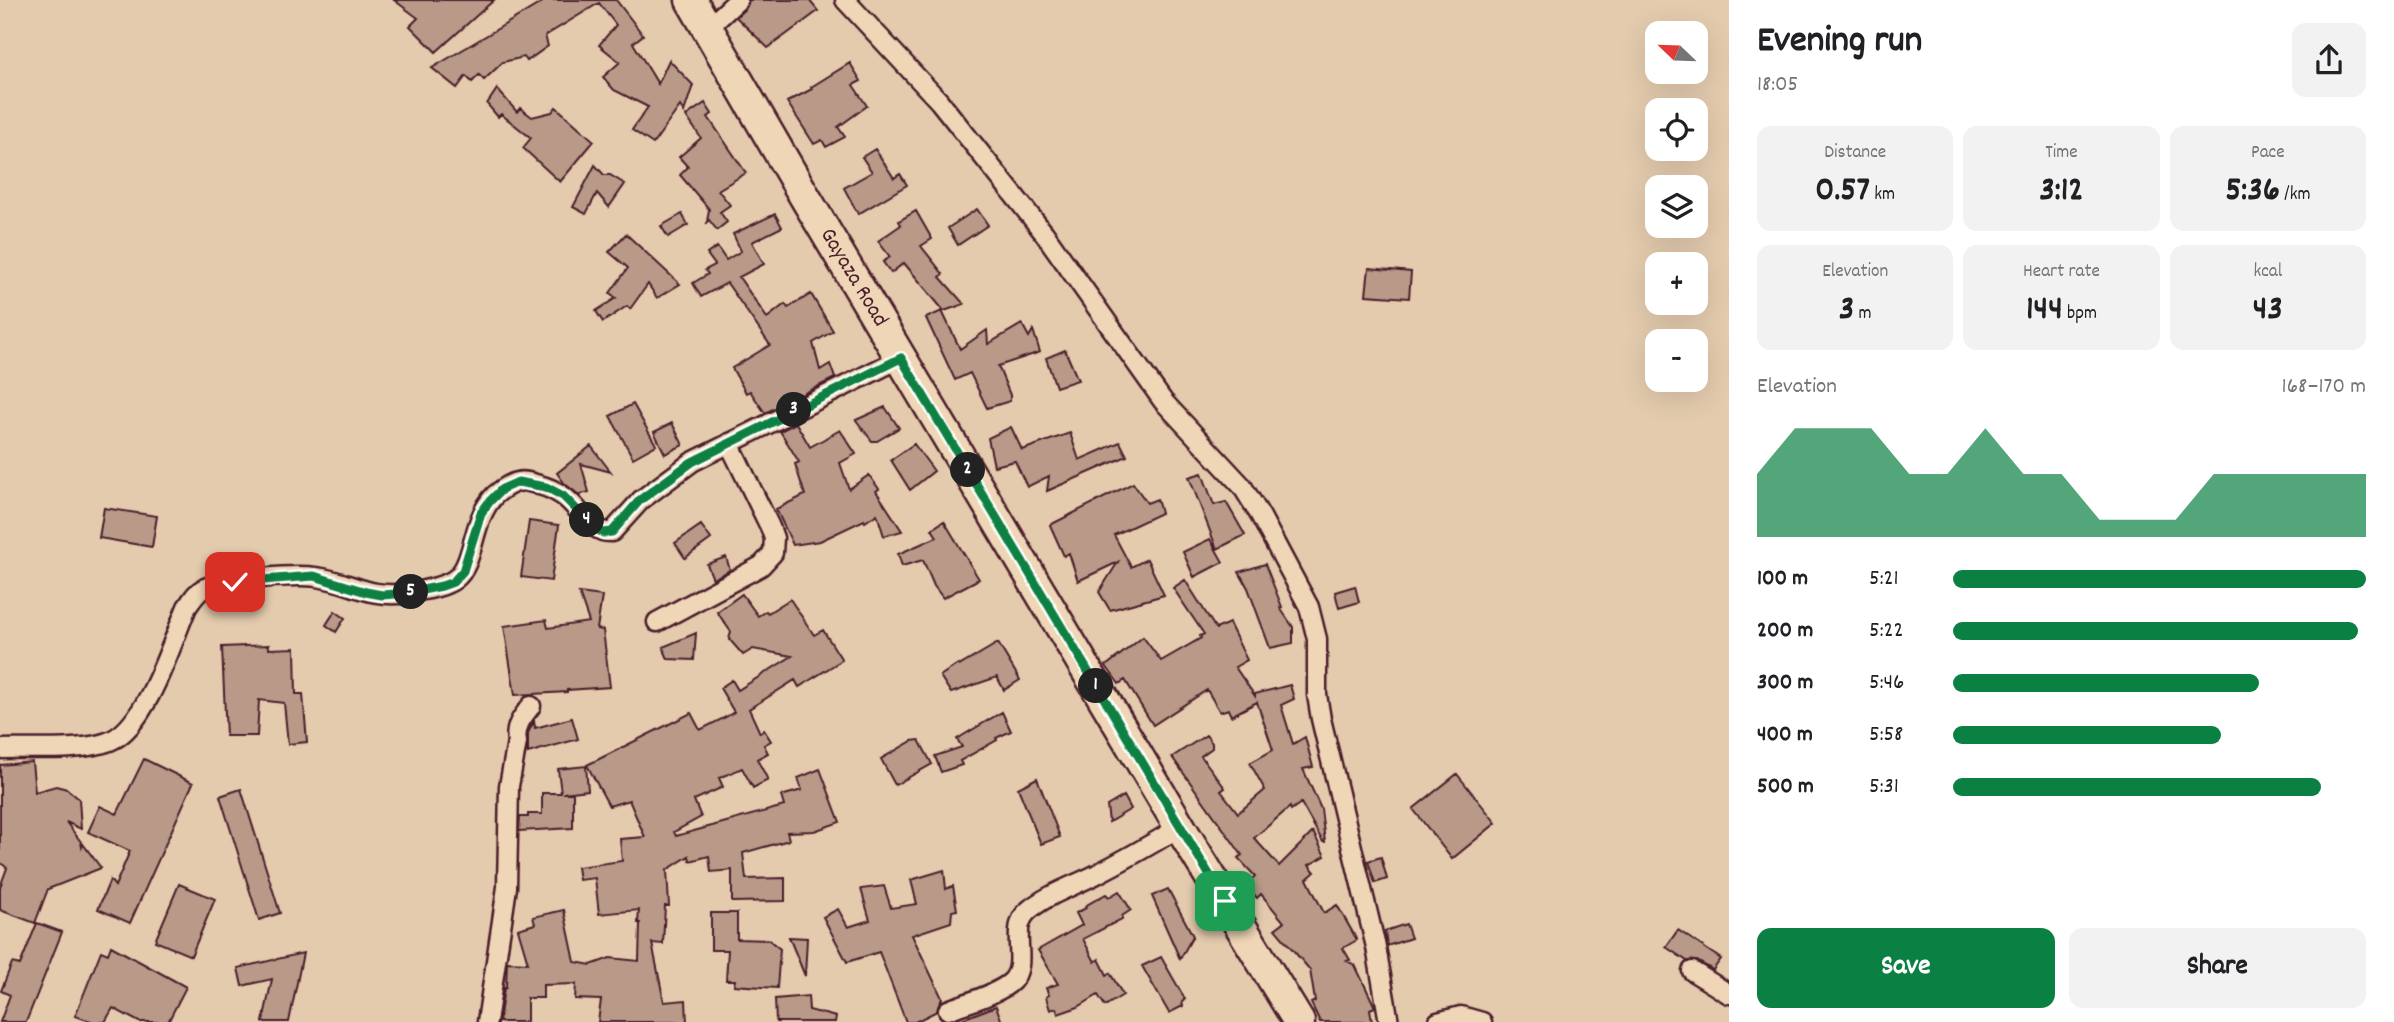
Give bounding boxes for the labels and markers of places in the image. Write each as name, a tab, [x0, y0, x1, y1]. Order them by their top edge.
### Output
pin: 3	[776, 392, 812, 428]
pin: 2	[950, 452, 986, 488]
pin: 4	[570, 503, 604, 538]
pin	[205, 552, 265, 612]
pin: 5	[394, 574, 428, 610]
pin: 1	[1078, 668, 1114, 704]
pin	[1195, 871, 1255, 931]

